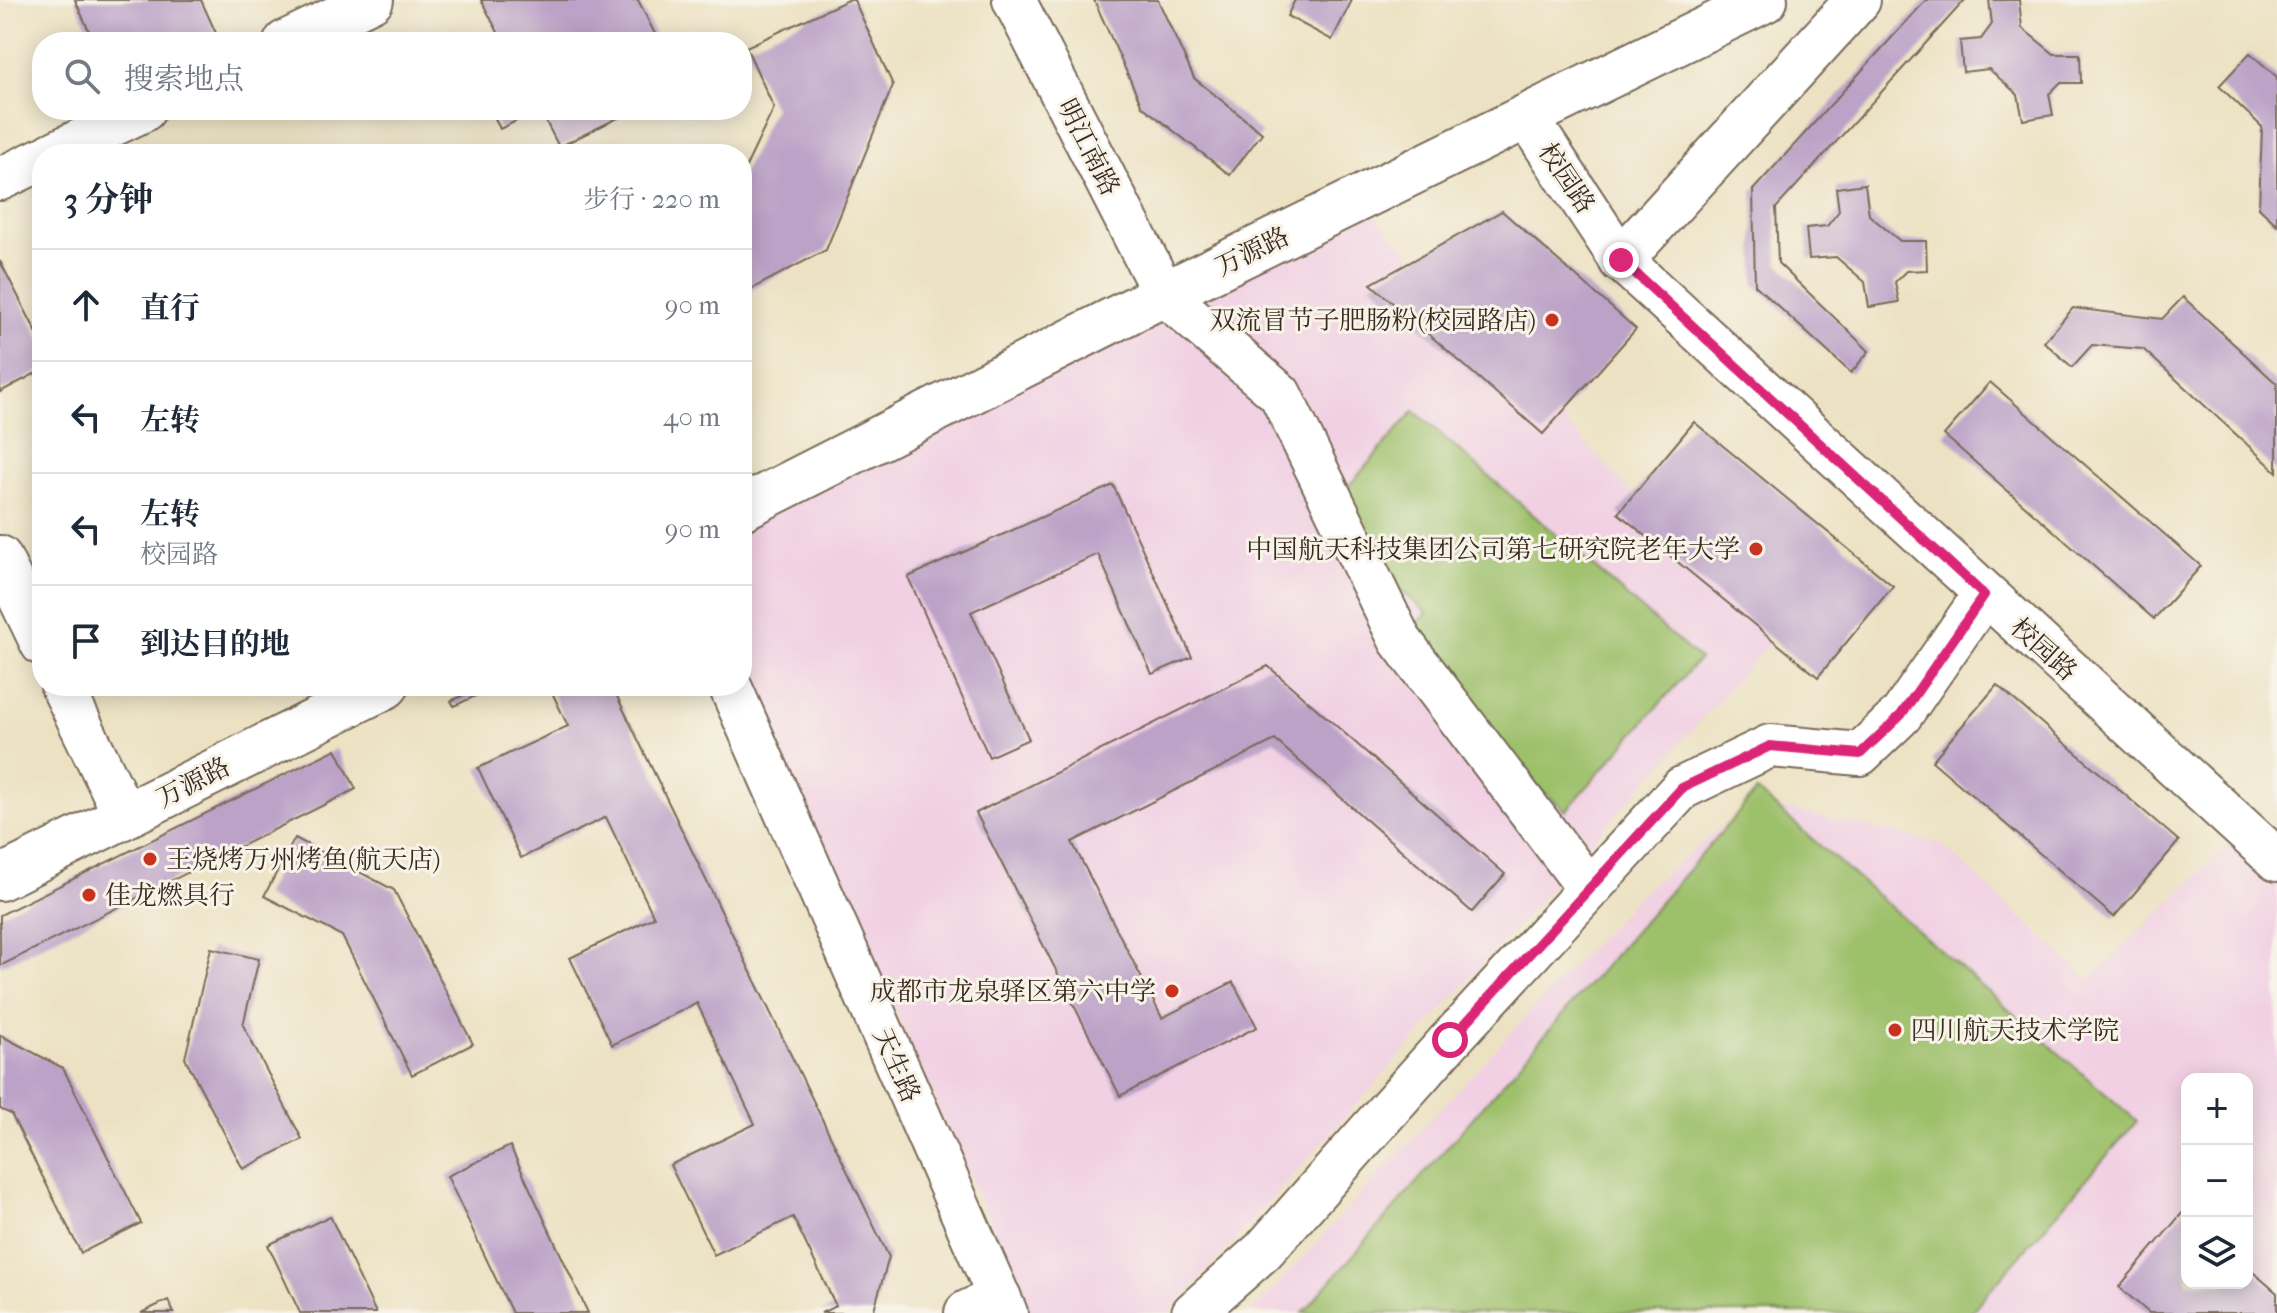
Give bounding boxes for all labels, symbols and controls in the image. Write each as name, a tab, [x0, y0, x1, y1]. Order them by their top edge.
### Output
search box	[32, 32, 752, 120]
icon: search	[60, 54, 104, 98]
text: 搜索地点	[124, 62, 244, 97]
street label: 明江南路	[1051, 94, 1126, 201]
street label: 校园路	[1532, 137, 1601, 219]
text: 3 分钟	[64, 180, 153, 220]
text: 步行 · 220 m	[583, 184, 720, 215]
street label: 万源路	[1210, 220, 1294, 282]
route end	[1603, 242, 1639, 278]
icon: ahead	[64, 283, 108, 327]
text: 90 m	[665, 290, 720, 321]
text: 直行	[140, 291, 200, 326]
place label: 双流冒节子肥肠粉(校园路店)	[1210, 305, 1536, 336]
marker: 双流冒节子肥肠粉(校园路店)	[1543, 311, 1561, 329]
icon: left	[64, 395, 108, 439]
text: 40 m	[663, 402, 720, 433]
text: 左转	[140, 403, 200, 438]
text: 左转	[140, 497, 200, 532]
icon: left	[64, 507, 108, 551]
text: 90 m	[665, 514, 720, 545]
place label: 中国航天科技集团公司第七研究院老年大学	[1246, 534, 1740, 565]
text: 校园路	[140, 539, 218, 570]
marker: 中国航天科技集团公司第七研究院老年大学	[1747, 540, 1765, 558]
street label: 校园路	[2004, 612, 2083, 687]
icon: arrive	[64, 619, 108, 663]
text: 到达目的地	[140, 627, 290, 662]
street label: 万源路	[151, 751, 235, 814]
place label: 王烧烤万州烤鱼(航天店)	[166, 844, 440, 875]
marker: 王烧烤万州烤鱼(航天店)	[141, 850, 159, 868]
place label: 佳龙燃具行	[105, 880, 235, 911]
marker: 佳龙燃具行	[80, 886, 98, 904]
place label: 成都市龙泉驿区第六中学	[870, 976, 1156, 1007]
marker: 成都市龙泉驿区第六中学	[1163, 982, 1181, 1000]
place label: 四川航天技术学院	[1911, 1015, 2119, 1046]
marker: 四川航天技术学院	[1886, 1021, 1904, 1039]
route start	[1432, 1022, 1468, 1058]
street label: 天生路	[867, 1023, 927, 1107]
map controls	[2181, 1073, 2253, 1289]
button: +	[2181, 1073, 2253, 1145]
button: −	[2181, 1145, 2253, 1217]
button: layers	[2181, 1217, 2253, 1289]

